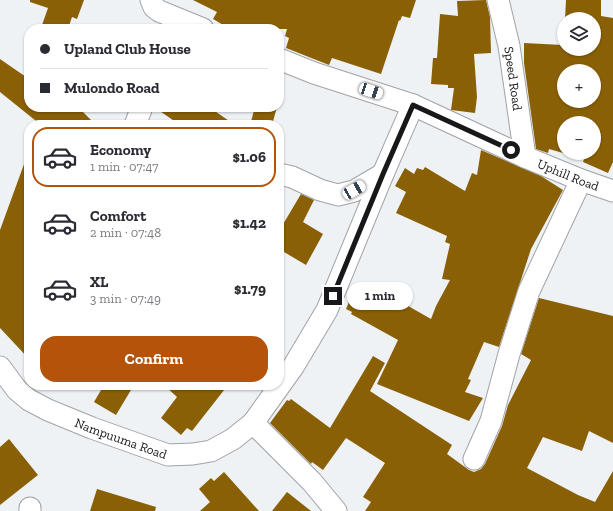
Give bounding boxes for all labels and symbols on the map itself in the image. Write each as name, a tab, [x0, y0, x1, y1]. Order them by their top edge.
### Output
street label: Speed Road	[502, 45, 526, 111]
car	[358, 82, 384, 100]
route start	[502, 141, 520, 159]
street label: Uphill Road	[535, 155, 601, 193]
car	[341, 179, 367, 201]
callout: 1 min	[347, 282, 413, 310]
route end	[324, 287, 342, 305]
street label: Nampuuma Road	[73, 414, 169, 462]

